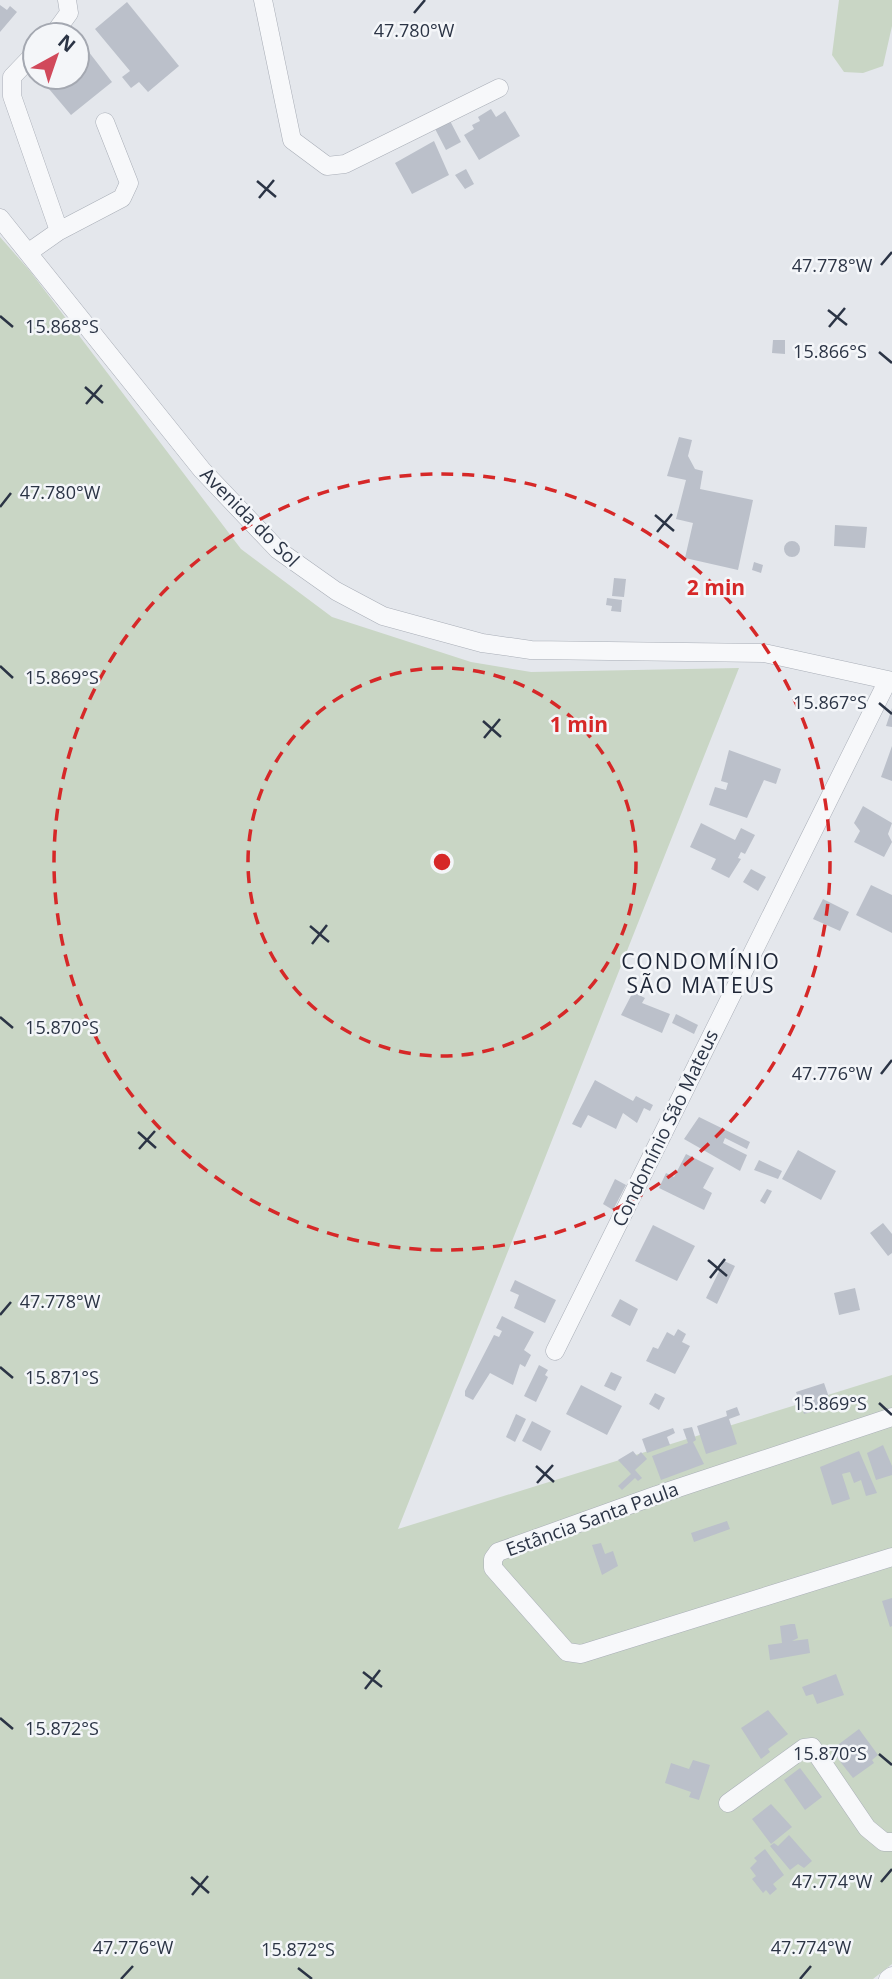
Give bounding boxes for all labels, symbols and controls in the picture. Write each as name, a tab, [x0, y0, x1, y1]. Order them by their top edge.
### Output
text: 47.780°W	[374, 18, 455, 42]
north arrow	[21, 21, 91, 91]
text: N	[53, 28, 81, 58]
text: 47.778°W	[792, 253, 873, 277]
text: 15.868°S	[25, 314, 99, 338]
text: 15.866°S	[793, 339, 867, 363]
street label: Avenida do Sol	[195, 462, 305, 572]
text: 47.780°W	[20, 480, 101, 504]
text: 2 min	[687, 573, 745, 601]
text: 15.869°S	[25, 665, 99, 689]
text: 15.867°S	[793, 690, 867, 714]
text: 1 min	[550, 710, 608, 738]
centre of rings	[430, 850, 454, 874]
district label: CONDOMÍNIO SÃO MATEUS	[621, 947, 781, 999]
text: 15.870°S	[25, 1015, 99, 1039]
street label: Condomínio São Mateus	[606, 1025, 724, 1231]
text: 47.776°W	[792, 1061, 873, 1085]
text: 47.778°W	[20, 1289, 101, 1313]
text: 15.871°S	[25, 1365, 99, 1389]
text: 15.869°S	[793, 1391, 867, 1415]
street label: Estância Santa Paula	[502, 1476, 682, 1562]
text: 15.872°S	[25, 1716, 99, 1740]
text: 15.870°S	[793, 1741, 867, 1765]
text: 47.774°W	[792, 1869, 873, 1893]
text: 47.776°W	[93, 1935, 174, 1959]
text: 47.774°W	[771, 1935, 852, 1959]
text: 15.872°S	[261, 1937, 335, 1961]

